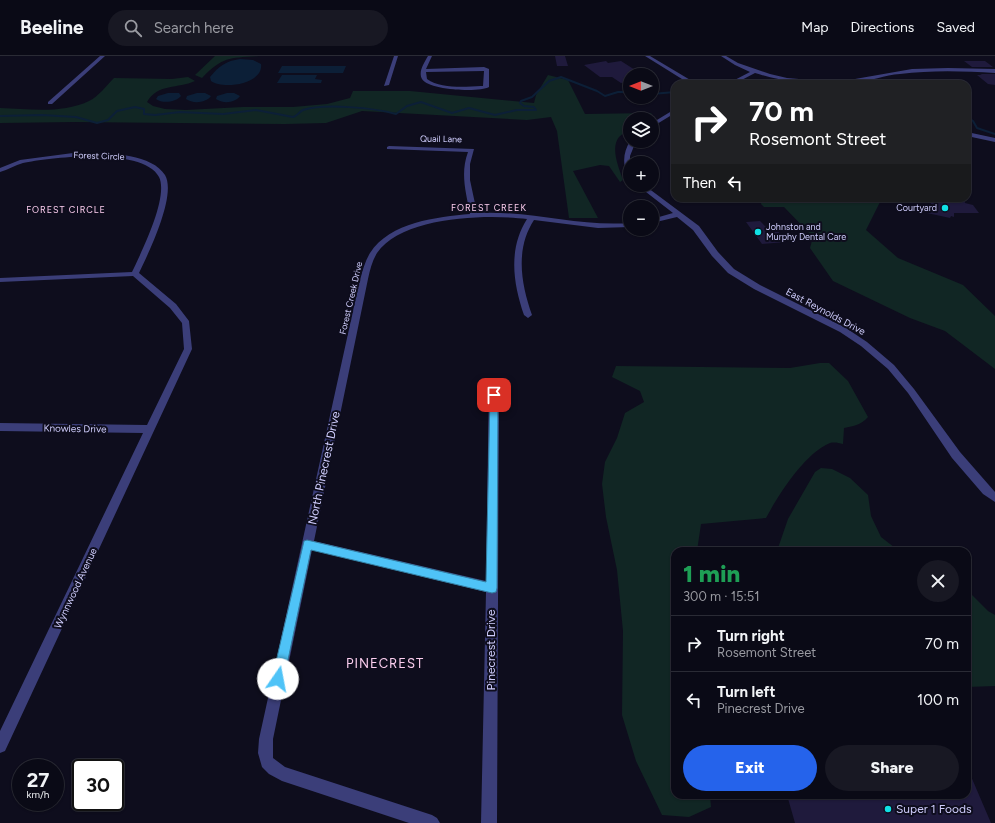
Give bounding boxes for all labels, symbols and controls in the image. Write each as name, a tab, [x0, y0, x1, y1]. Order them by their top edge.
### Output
search box	[108, 10, 388, 46]
text: Beeline	[20, 16, 84, 39]
icon: search	[122, 17, 144, 39]
text: Search here	[154, 19, 234, 37]
text: Map	[801, 19, 829, 36]
text: Directions	[851, 19, 914, 36]
text: Saved	[936, 19, 975, 36]
north arrow	[623, 68, 659, 104]
map controls	[623, 68, 659, 236]
text: 70 m	[749, 94, 814, 128]
icon: right	[683, 96, 735, 148]
button: layers	[623, 112, 659, 148]
text: Rosemont Street	[749, 128, 886, 150]
street label: Quail Lane	[420, 133, 462, 144]
street label: Forest Circle	[73, 149, 125, 162]
button: +	[623, 156, 659, 192]
icon: left	[724, 172, 746, 194]
text: Then	[683, 174, 716, 192]
button: −	[623, 200, 659, 236]
district label: FOREST CREEK	[451, 202, 527, 213]
place label: Courtyard	[896, 202, 937, 213]
marker: Courtyard	[940, 203, 950, 213]
district label: FOREST CIRCLE	[26, 204, 106, 215]
place label: Johnston and Murphy Dental Care	[766, 221, 846, 242]
marker: Johnston and Murphy Dental Care	[753, 227, 763, 237]
street label: Forest Creek Drive	[337, 260, 364, 335]
street label: East Reynolds Drive	[784, 285, 868, 338]
pin	[477, 378, 511, 412]
icon: arrive	[483, 384, 505, 406]
street label: North Pinecrest Drive	[305, 410, 343, 526]
street label: Knowles Drive	[43, 421, 107, 436]
street label: Wynnwood Avenue	[51, 545, 100, 631]
text: 1 min	[683, 559, 740, 588]
button: close	[917, 560, 959, 602]
text: 300 m · 15:51	[683, 589, 760, 604]
street label: Pinecrest Drive	[484, 609, 498, 690]
text: Turn right	[717, 627, 785, 645]
icon: right	[683, 633, 705, 655]
text: 70 m	[925, 635, 959, 653]
text: Rosemont Street	[717, 645, 816, 660]
district label: PINECREST	[346, 656, 424, 671]
position arrow	[257, 658, 299, 700]
text: Turn left	[717, 683, 775, 701]
icon: left	[683, 689, 705, 711]
text: 100 m	[917, 691, 959, 709]
text: Pinecrest Drive	[717, 701, 805, 716]
button: Exit	[683, 745, 817, 791]
button: Share	[825, 745, 959, 791]
speed limit sign: 30	[72, 759, 124, 811]
text: 27	[27, 768, 49, 792]
text: km/h	[27, 788, 49, 801]
place label: Super 1 Foods	[896, 802, 972, 816]
marker: Super 1 Foods	[883, 804, 893, 814]

